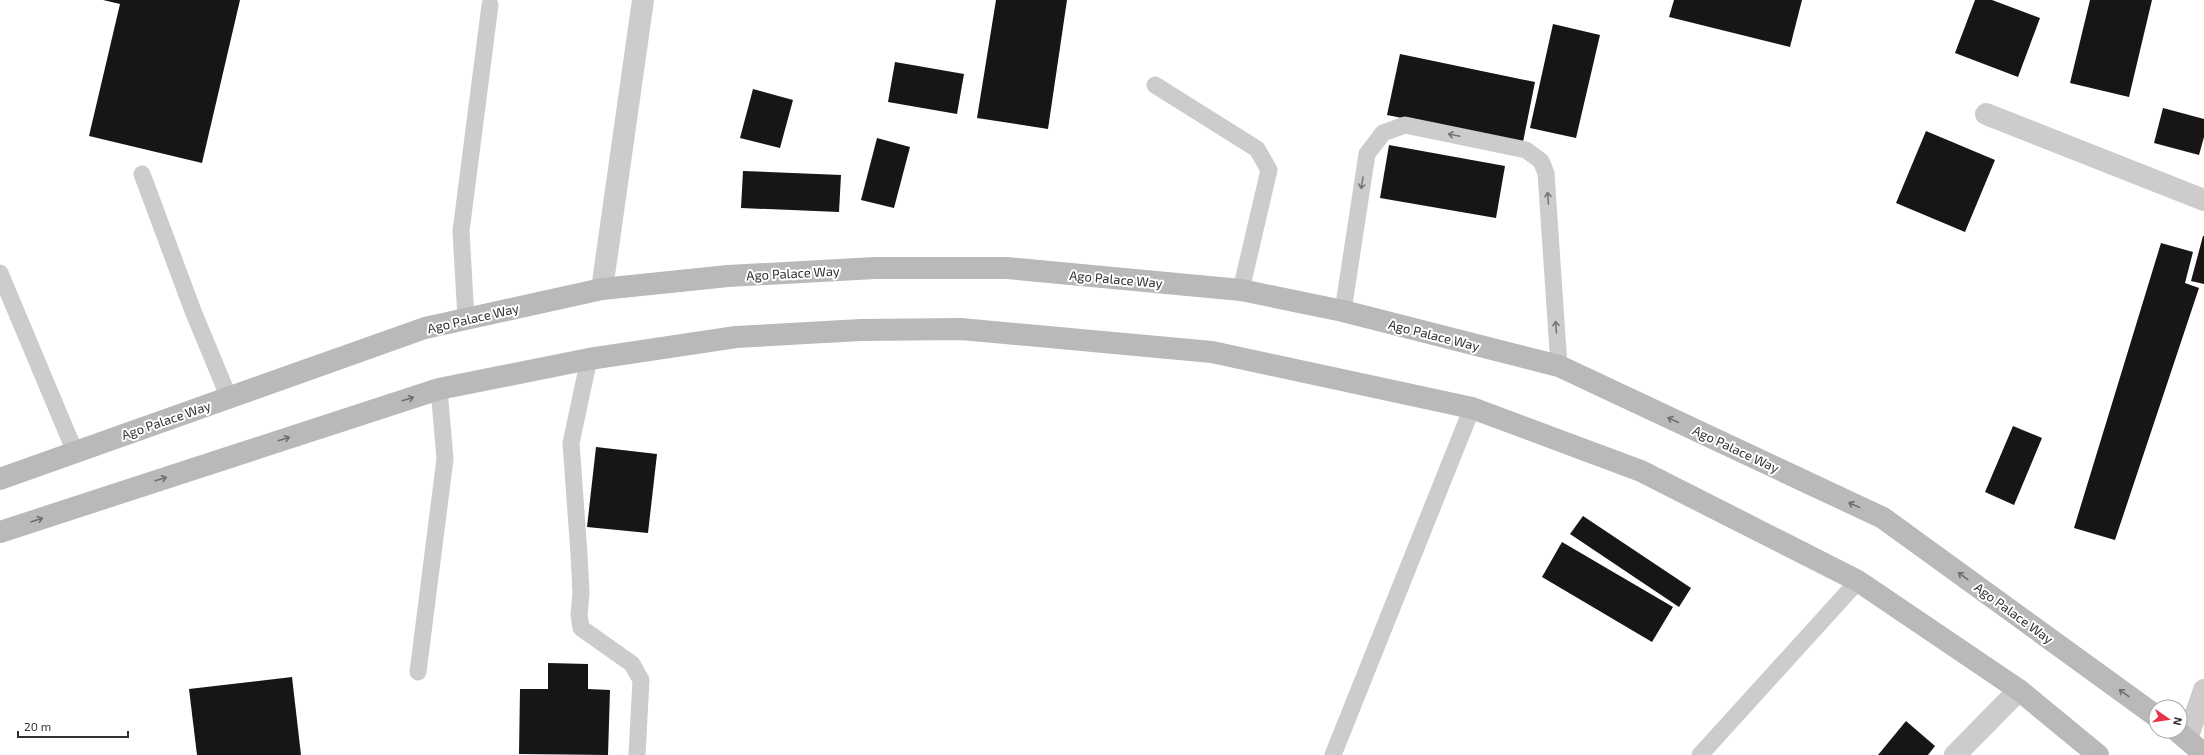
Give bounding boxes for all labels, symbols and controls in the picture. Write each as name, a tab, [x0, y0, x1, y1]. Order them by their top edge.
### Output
one-way arrow	[1448, 131, 1461, 139]
one-way arrow	[1358, 177, 1366, 190]
one-way arrow	[1544, 192, 1551, 205]
street label: Ago Palace Way	[746, 263, 840, 283]
street label: Ago Palace Way	[1069, 267, 1163, 291]
street label: Ago Palace Way	[426, 300, 520, 336]
street label: Ago Palace Way	[1387, 316, 1481, 354]
one-way arrow	[1553, 321, 1560, 334]
one-way arrow	[401, 395, 414, 402]
street label: Ago Palace Way	[119, 397, 213, 443]
one-way arrow	[1667, 416, 1679, 423]
street label: Ago Palace Way	[1690, 422, 1782, 476]
one-way arrow	[278, 435, 291, 442]
one-way arrow	[154, 475, 166, 483]
one-way arrow	[1849, 501, 1861, 508]
one-way arrow	[30, 516, 43, 523]
one-way arrow	[1957, 572, 1968, 580]
street label: Ago Palace Way	[1971, 579, 2057, 647]
one-way arrow	[2119, 689, 2130, 697]
north arrow	[2148, 699, 2188, 739]
scale bar	[18, 713, 128, 739]
text: N	[2171, 716, 2185, 727]
text: 20 m	[24, 719, 51, 733]

